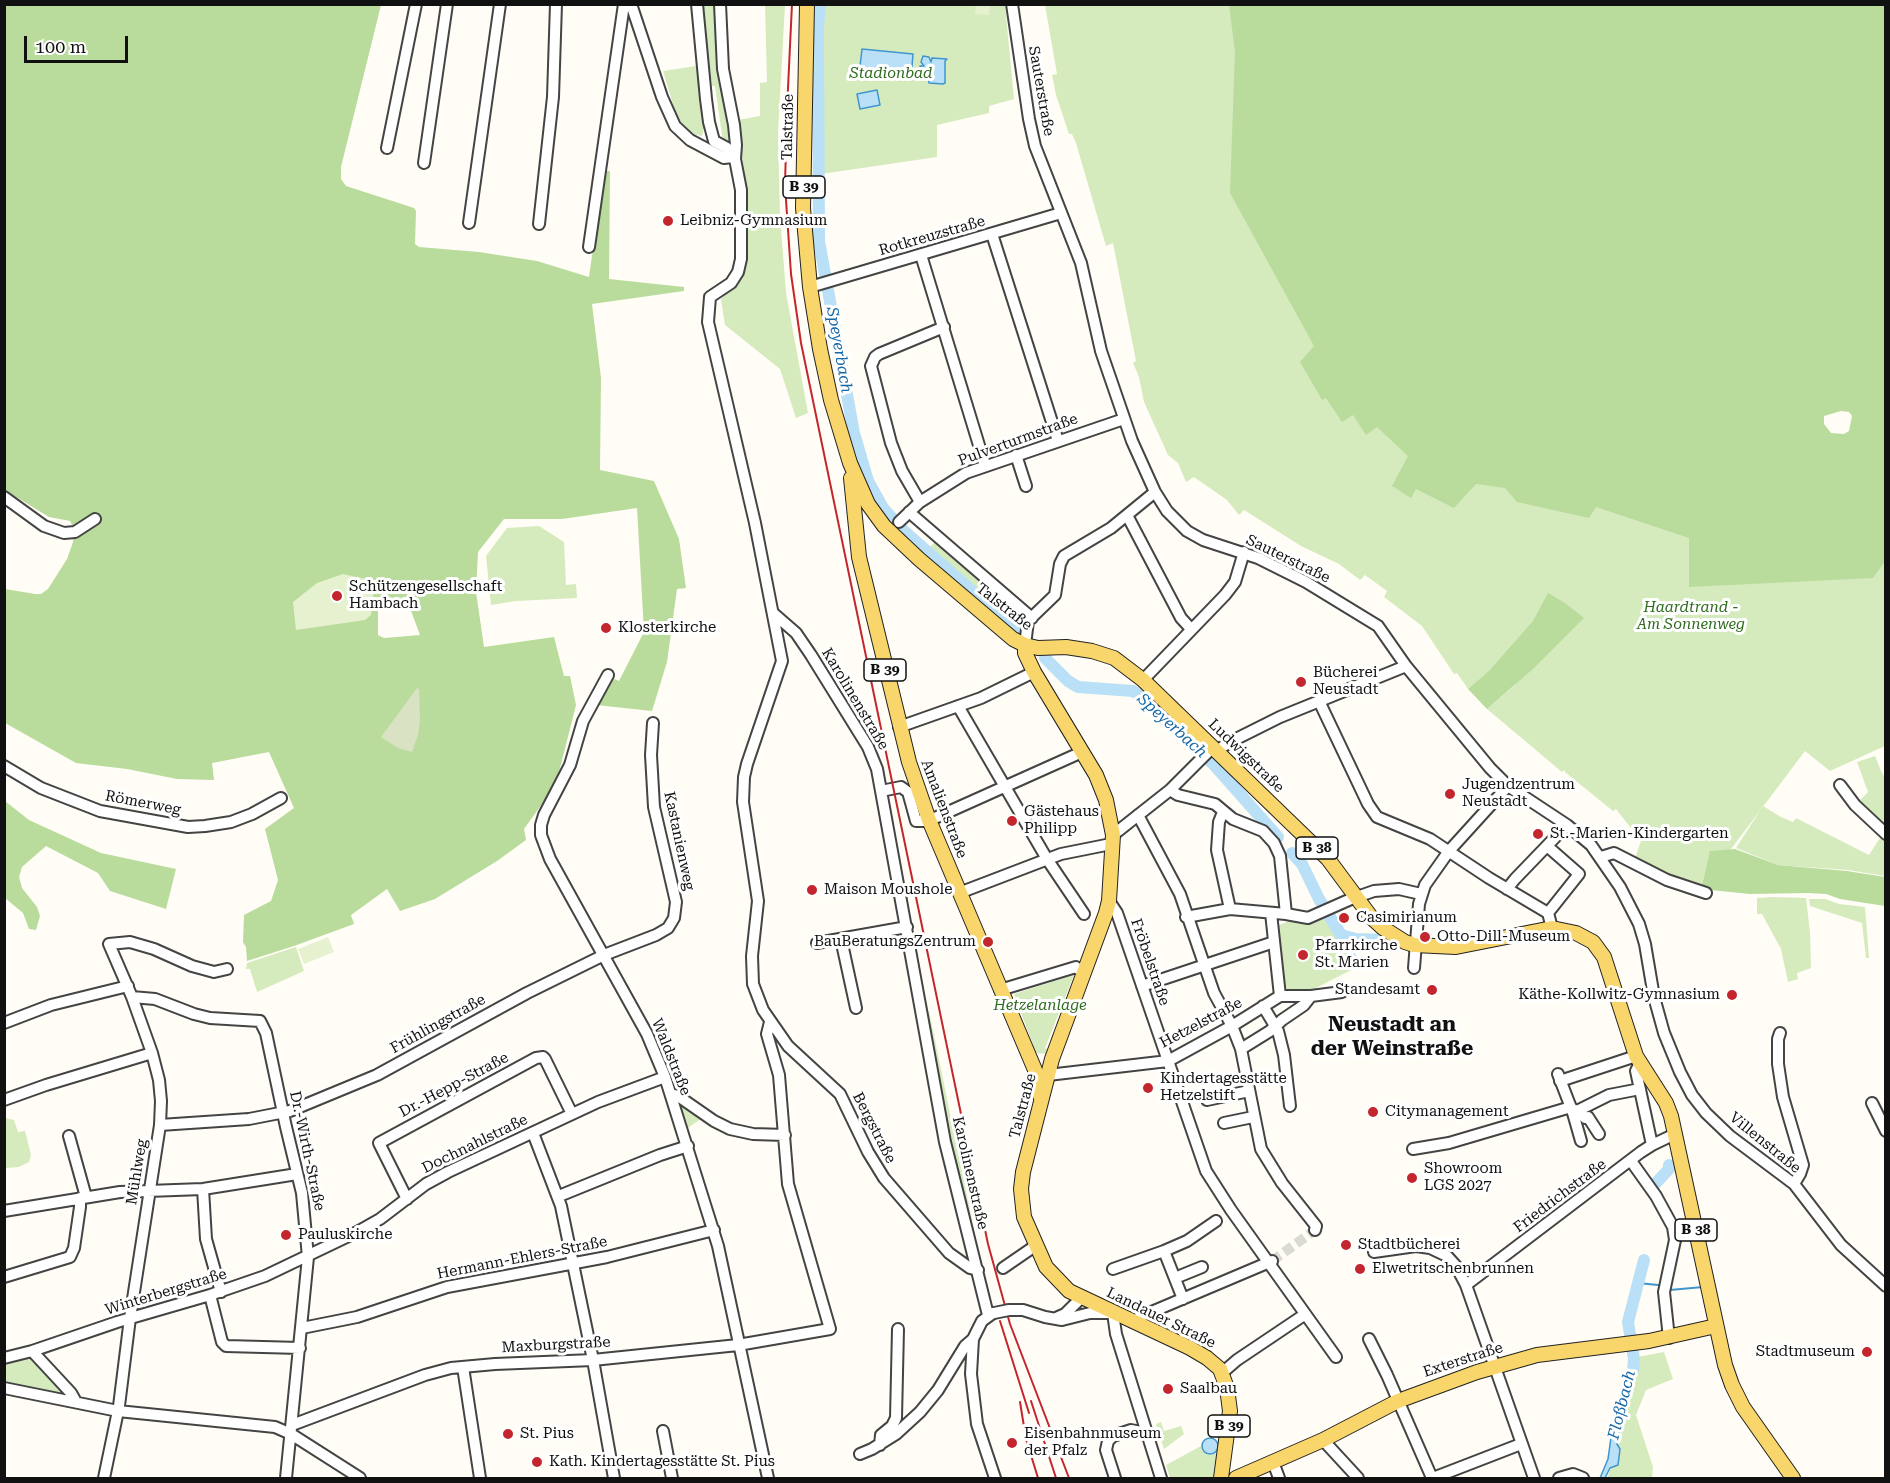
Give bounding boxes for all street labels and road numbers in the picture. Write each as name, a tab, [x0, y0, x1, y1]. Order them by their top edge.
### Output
street label: Sauterstraße	[1024, 45, 1058, 137]
street label: Talstraße	[778, 94, 798, 160]
road number: B 39	[783, 176, 825, 198]
street label: Rotkreuzstraße	[877, 212, 987, 260]
street label: Pulverturmstraße	[956, 410, 1080, 470]
street label: Sauterstraße	[1243, 531, 1333, 587]
street label: Talstraße	[972, 580, 1036, 634]
street label: Karolinenstraße	[818, 645, 892, 753]
road number: B 39	[864, 659, 906, 681]
street label: Ludwigstraße	[1204, 715, 1288, 797]
street label: Amalienstraße	[917, 757, 971, 861]
street label: Römerweg	[104, 787, 182, 819]
street label: Kastanienweg	[660, 790, 698, 892]
road number: B 38	[1296, 837, 1338, 859]
street label: Fröbelstraße	[1127, 916, 1173, 1008]
street label: Frühlingstraße	[387, 990, 489, 1058]
street label: Hetzelstraße	[1157, 994, 1245, 1052]
street label: Waldstraße	[647, 1016, 695, 1098]
street label: Dr.-Hepp-Straße	[396, 1049, 512, 1121]
street label: Talstraße	[1006, 1072, 1040, 1140]
street label: Dr.-Wirth-Straße	[286, 1089, 328, 1213]
street label: Bergstraße	[848, 1090, 900, 1166]
street label: Villenstraße	[1726, 1109, 1804, 1177]
street label: Dochnahlstraße	[419, 1111, 531, 1177]
street label: Karolinenstraße	[948, 1115, 992, 1231]
street label: Mühlweg	[123, 1138, 151, 1206]
street label: Friedrichstraße	[1510, 1155, 1610, 1237]
road number: B 38	[1675, 1219, 1717, 1241]
street label: Hermann-Ehlers-Straße	[435, 1233, 609, 1283]
street label: Winterbergstraße	[103, 1265, 229, 1319]
street label: Landauer Straße	[1104, 1284, 1218, 1352]
street label: Maxburgstraße	[501, 1333, 611, 1357]
street label: Exterstraße	[1421, 1339, 1505, 1381]
road number: B 39	[1208, 1415, 1250, 1437]

